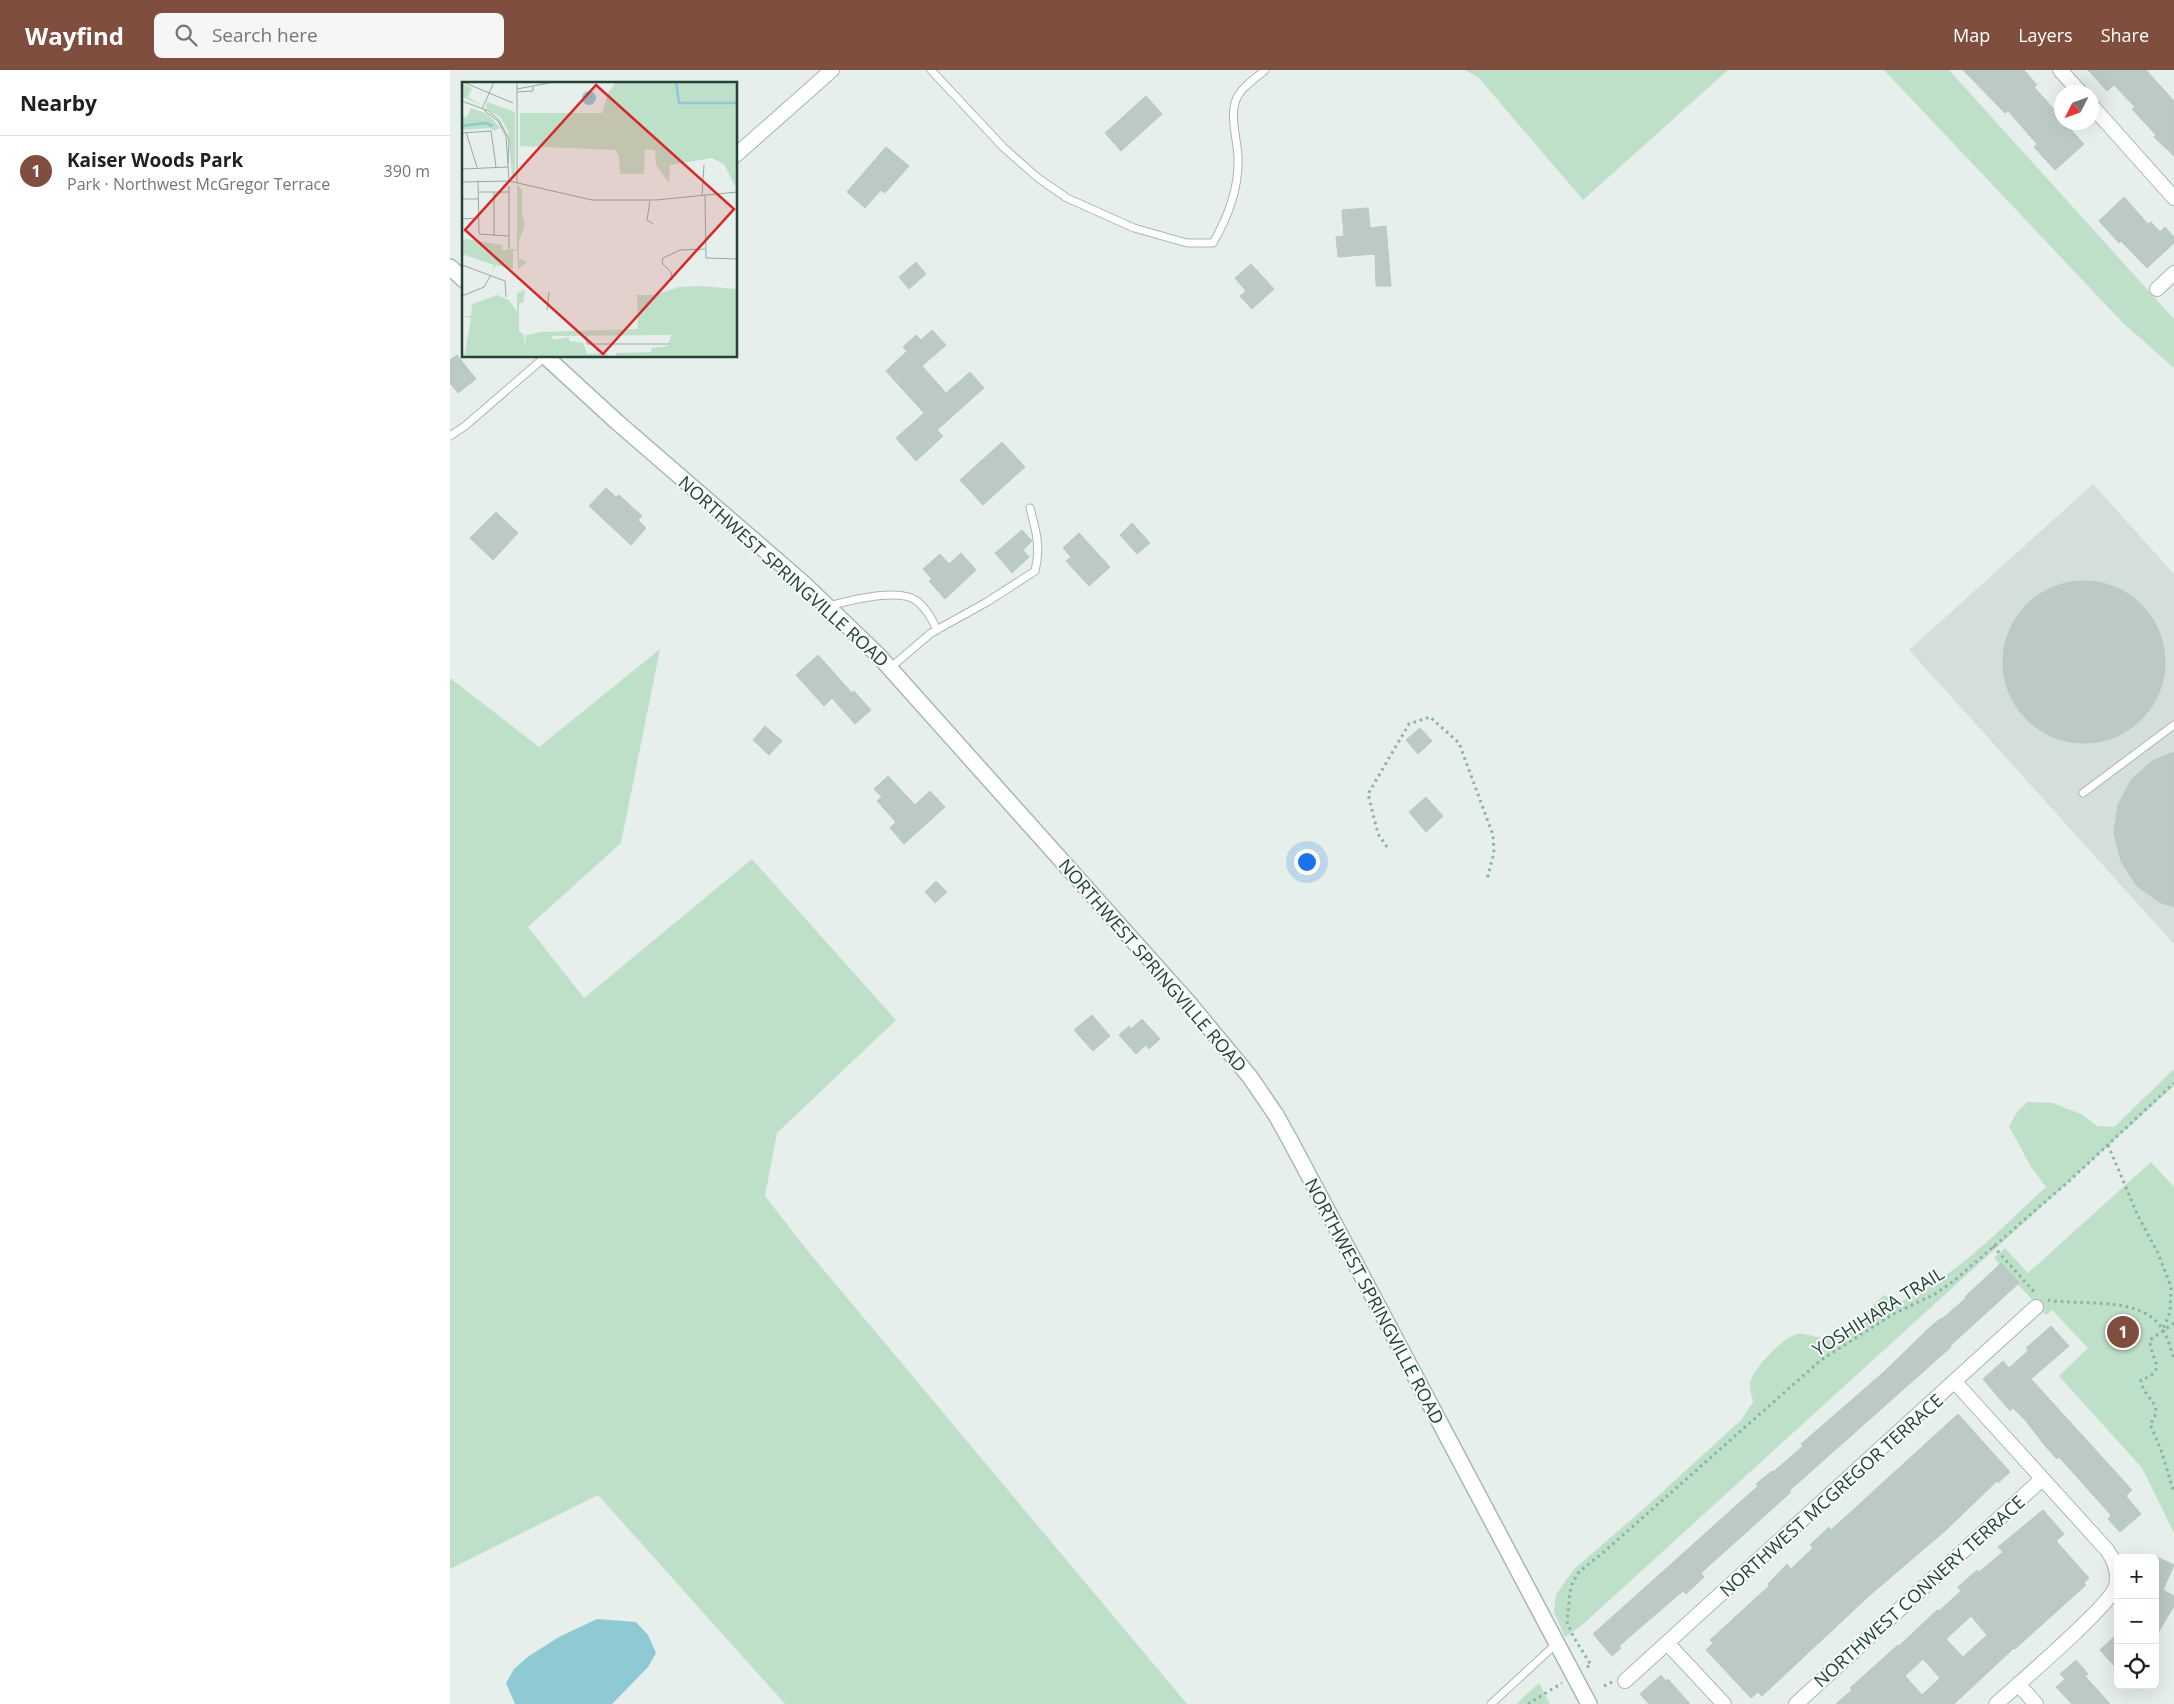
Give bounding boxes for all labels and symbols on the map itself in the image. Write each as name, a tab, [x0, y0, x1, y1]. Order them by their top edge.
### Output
inset map	[462, 82, 738, 358]
north arrow	[2054, 85, 2099, 130]
street label: NORTHWEST SPRINGVILLE ROAD	[674, 470, 894, 672]
your location	[1294, 849, 1320, 875]
street label: NORTHWEST SPRINGVILLE ROAD	[1054, 853, 1252, 1077]
street label: NORTHWEST SPRINGVILLE ROAD	[1300, 1174, 1450, 1428]
street label: YOSHIHARA TRAIL	[1808, 1261, 1948, 1361]
pin: 1	[2107, 1313, 2139, 1351]
street label: NORTHWEST MCGREGOR TERRACE	[1714, 1388, 1948, 1602]
street label: NORTHWEST CONNERY TERRACE	[1808, 1490, 2030, 1692]

